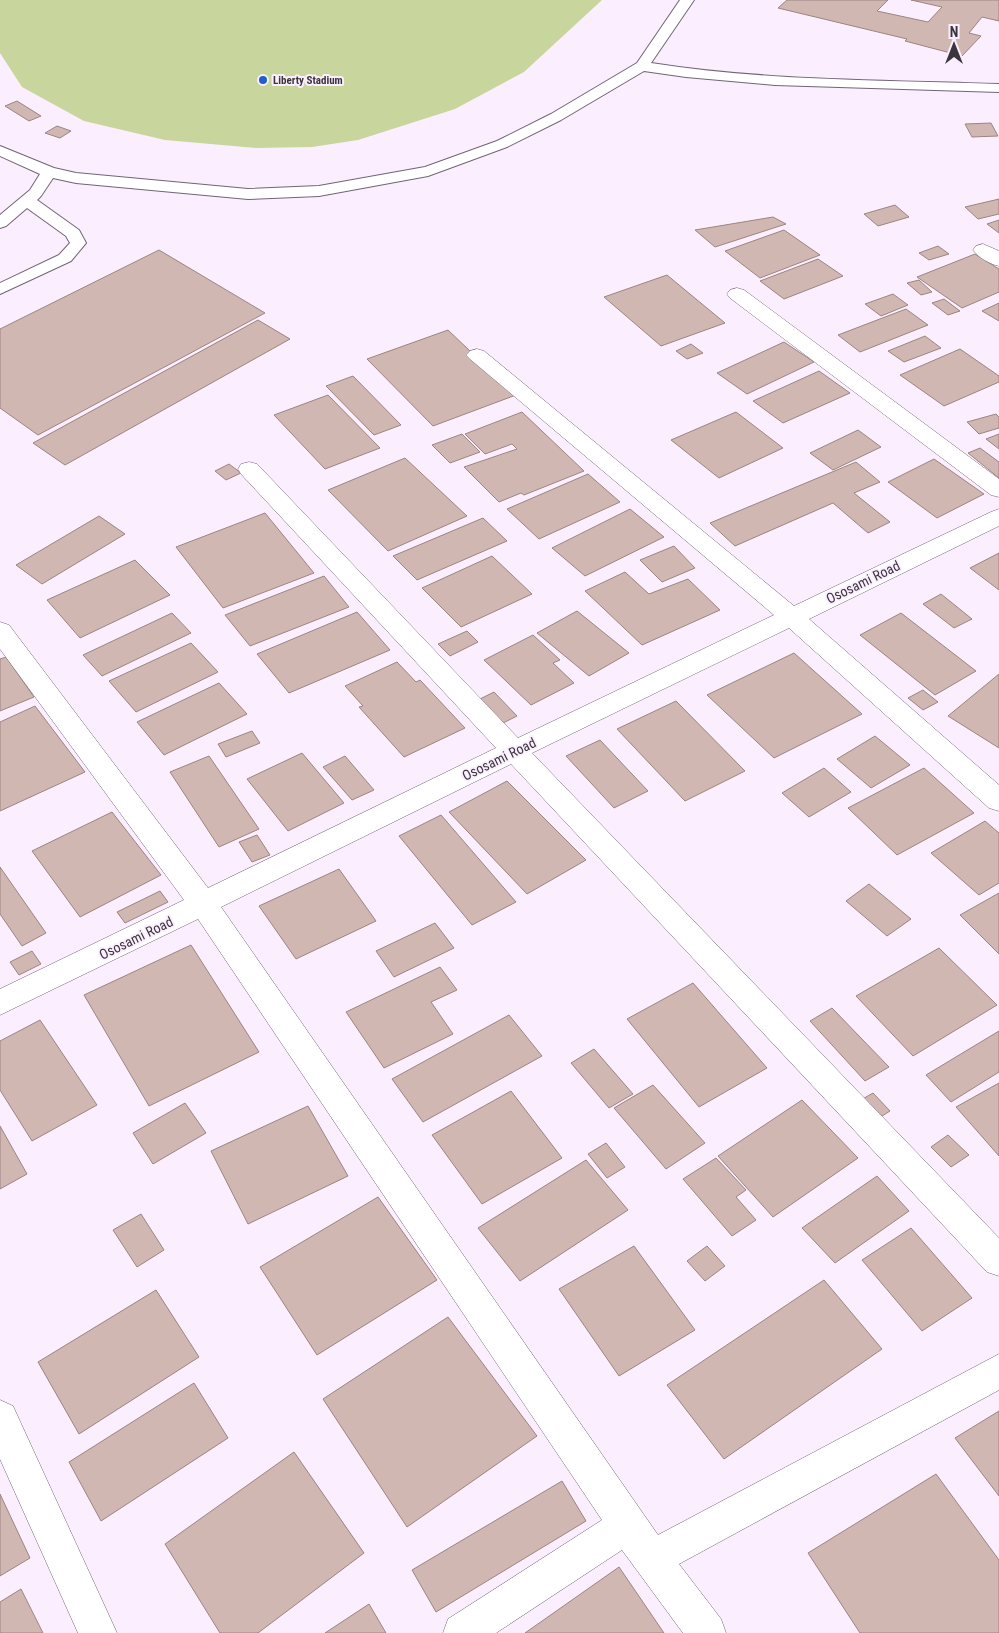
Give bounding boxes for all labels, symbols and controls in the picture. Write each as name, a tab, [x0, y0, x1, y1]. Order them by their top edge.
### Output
north arrow	[929, 20, 979, 70]
text: N	[950, 24, 958, 40]
marker: Liberty Stadium	[257, 74, 269, 86]
place label: Liberty Stadium	[273, 74, 343, 87]
street label: Ososami Road	[824, 557, 902, 607]
street label: Ososami Road	[460, 734, 538, 784]
street label: Ososami Road	[97, 913, 175, 963]

